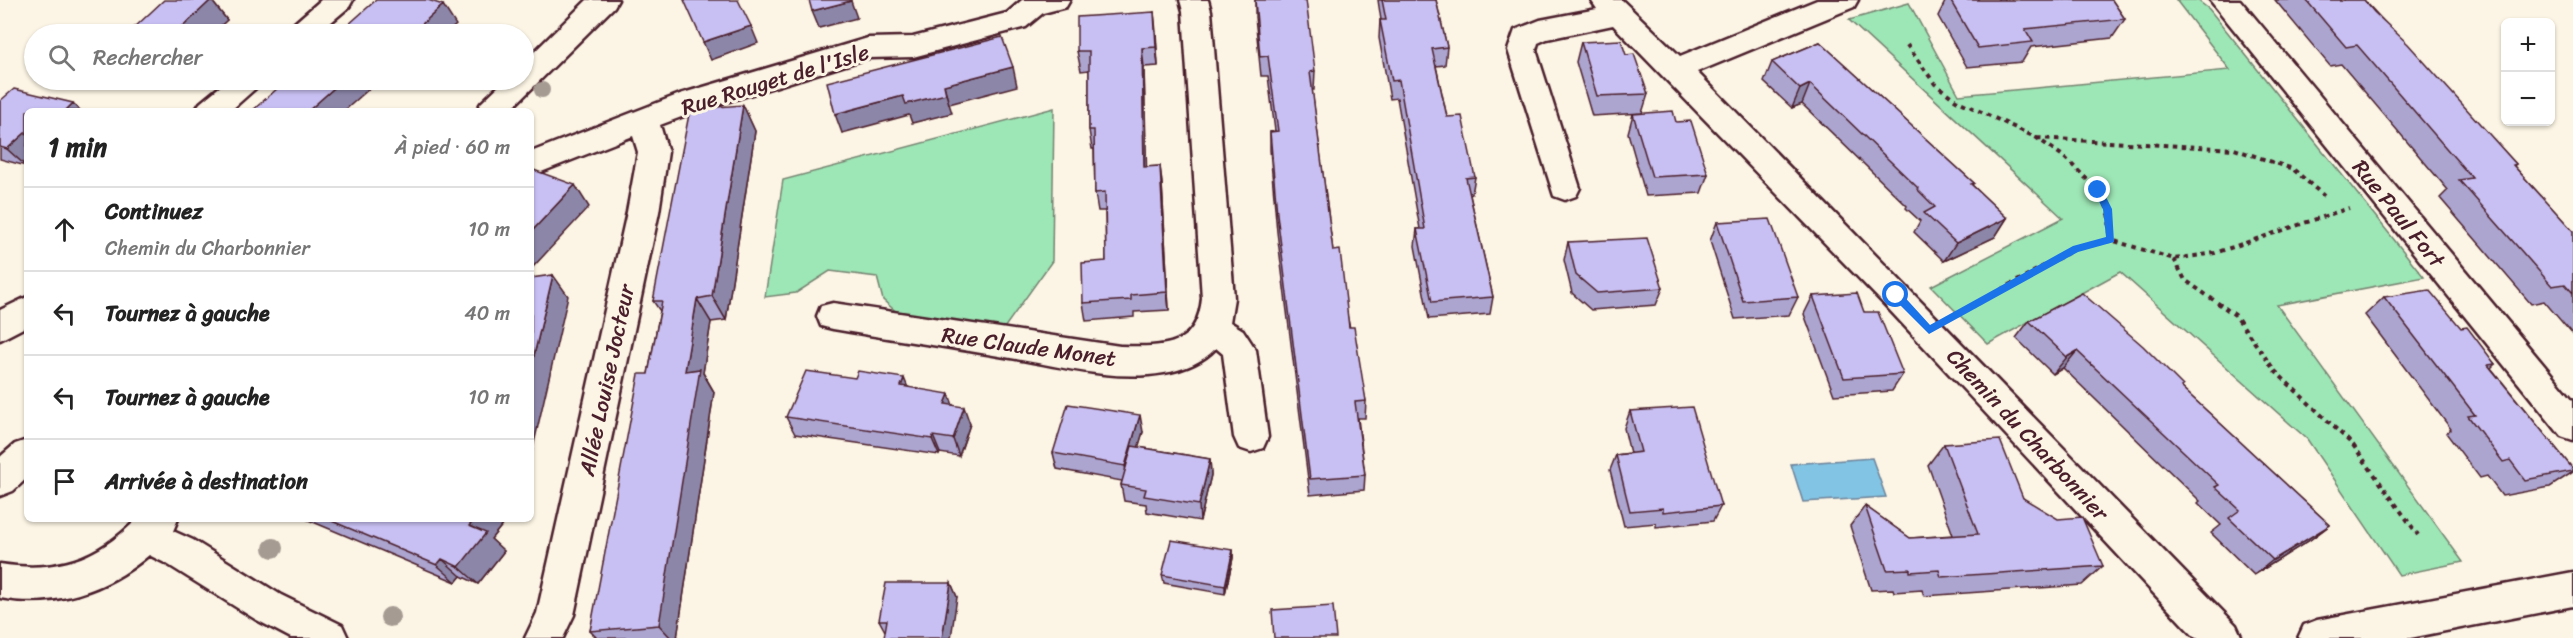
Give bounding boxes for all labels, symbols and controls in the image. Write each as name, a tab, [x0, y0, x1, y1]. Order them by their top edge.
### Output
map controls	[2501, 18, 2555, 126]
button: +	[2501, 18, 2555, 72]
search box	[24, 24, 534, 90]
street label: Rue Rouget de l'Isle	[676, 32, 874, 127]
text: Rechercher	[93, 38, 203, 77]
icon: search	[45, 41, 78, 74]
button: −	[2501, 72, 2555, 126]
text: 1 min	[48, 124, 107, 170]
text: À pied · 60 m	[394, 130, 510, 165]
street label: Rue Paul Fort	[2342, 150, 2456, 277]
route end	[2084, 176, 2110, 202]
text: Continuez	[105, 192, 203, 231]
text: 10 m	[468, 212, 510, 247]
icon: ahead	[48, 213, 81, 246]
text: Chemin du Charbonnier	[105, 231, 310, 266]
street label: Allée Louise Jocteur	[567, 279, 646, 480]
route start	[1882, 281, 1908, 307]
text: Tournez à gauche	[105, 294, 270, 333]
text: 40 m	[464, 296, 510, 331]
icon: left	[48, 297, 81, 330]
street label: Rue Claude Monet	[939, 315, 1119, 378]
street label: Chemin du Charbonnier	[1937, 339, 2120, 531]
text: Tournez à gauche	[105, 378, 270, 417]
text: 10 m	[468, 380, 510, 415]
icon: left	[48, 381, 81, 414]
text: Arrivée à destination	[105, 462, 308, 501]
icon: arrive	[48, 465, 81, 498]

